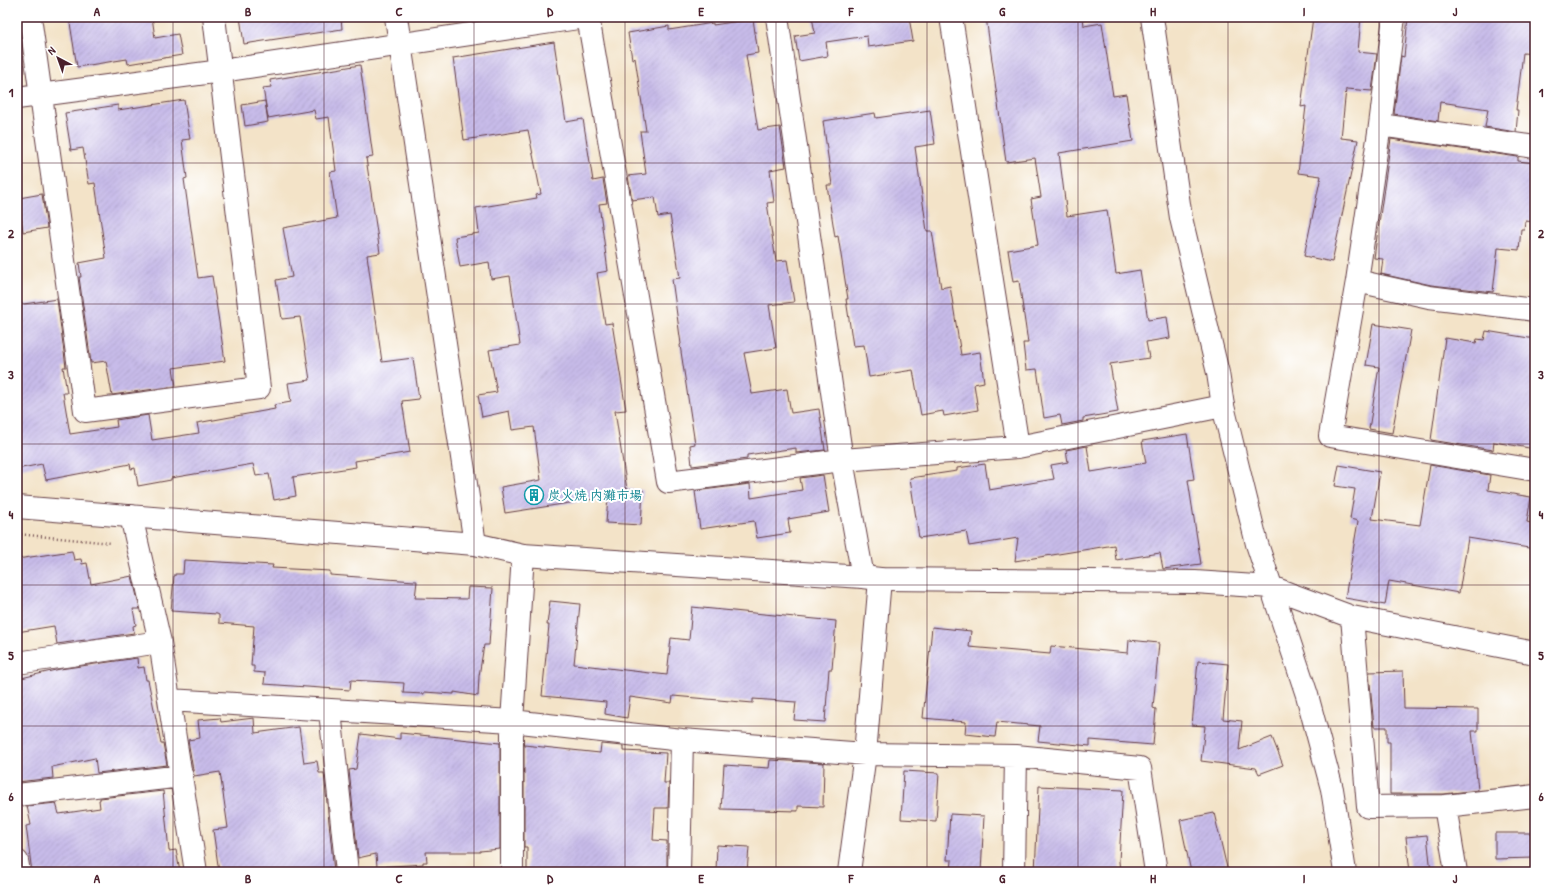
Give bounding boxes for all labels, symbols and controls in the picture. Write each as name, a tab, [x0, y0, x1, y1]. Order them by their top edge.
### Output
text: A	[94, 2, 101, 20]
text: B	[245, 2, 252, 20]
text: C	[395, 2, 403, 20]
text: D	[547, 2, 554, 20]
text: E	[698, 2, 704, 20]
text: F	[848, 2, 855, 20]
text: G	[999, 2, 1006, 20]
text: H	[1150, 2, 1156, 20]
text: I	[1302, 2, 1306, 20]
text: J	[1453, 2, 1458, 20]
north arrow	[38, 38, 78, 78]
text: N	[45, 43, 58, 58]
text: 1	[9, 83, 14, 101]
text: 1	[1539, 83, 1544, 101]
text: 2	[8, 224, 15, 242]
text: 2	[1538, 224, 1545, 242]
text: 3	[8, 365, 14, 383]
text: 3	[1538, 365, 1544, 383]
building icon: 炭火焼 内灘市場	[523, 484, 545, 506]
place label: 炭火焼 内灘市場	[548, 486, 642, 504]
text: 4	[9, 505, 14, 523]
text: 4	[1539, 505, 1544, 523]
text: 5	[8, 646, 14, 664]
text: 5	[1538, 646, 1544, 664]
text: 6	[8, 787, 14, 805]
text: 6	[1538, 787, 1544, 805]
text: A	[94, 869, 101, 887]
text: B	[245, 869, 252, 887]
text: C	[395, 869, 403, 887]
text: D	[547, 869, 554, 887]
text: E	[698, 869, 704, 887]
text: F	[848, 869, 855, 887]
text: G	[999, 869, 1006, 887]
text: H	[1150, 869, 1156, 887]
text: I	[1302, 869, 1306, 887]
text: J	[1453, 869, 1458, 887]

